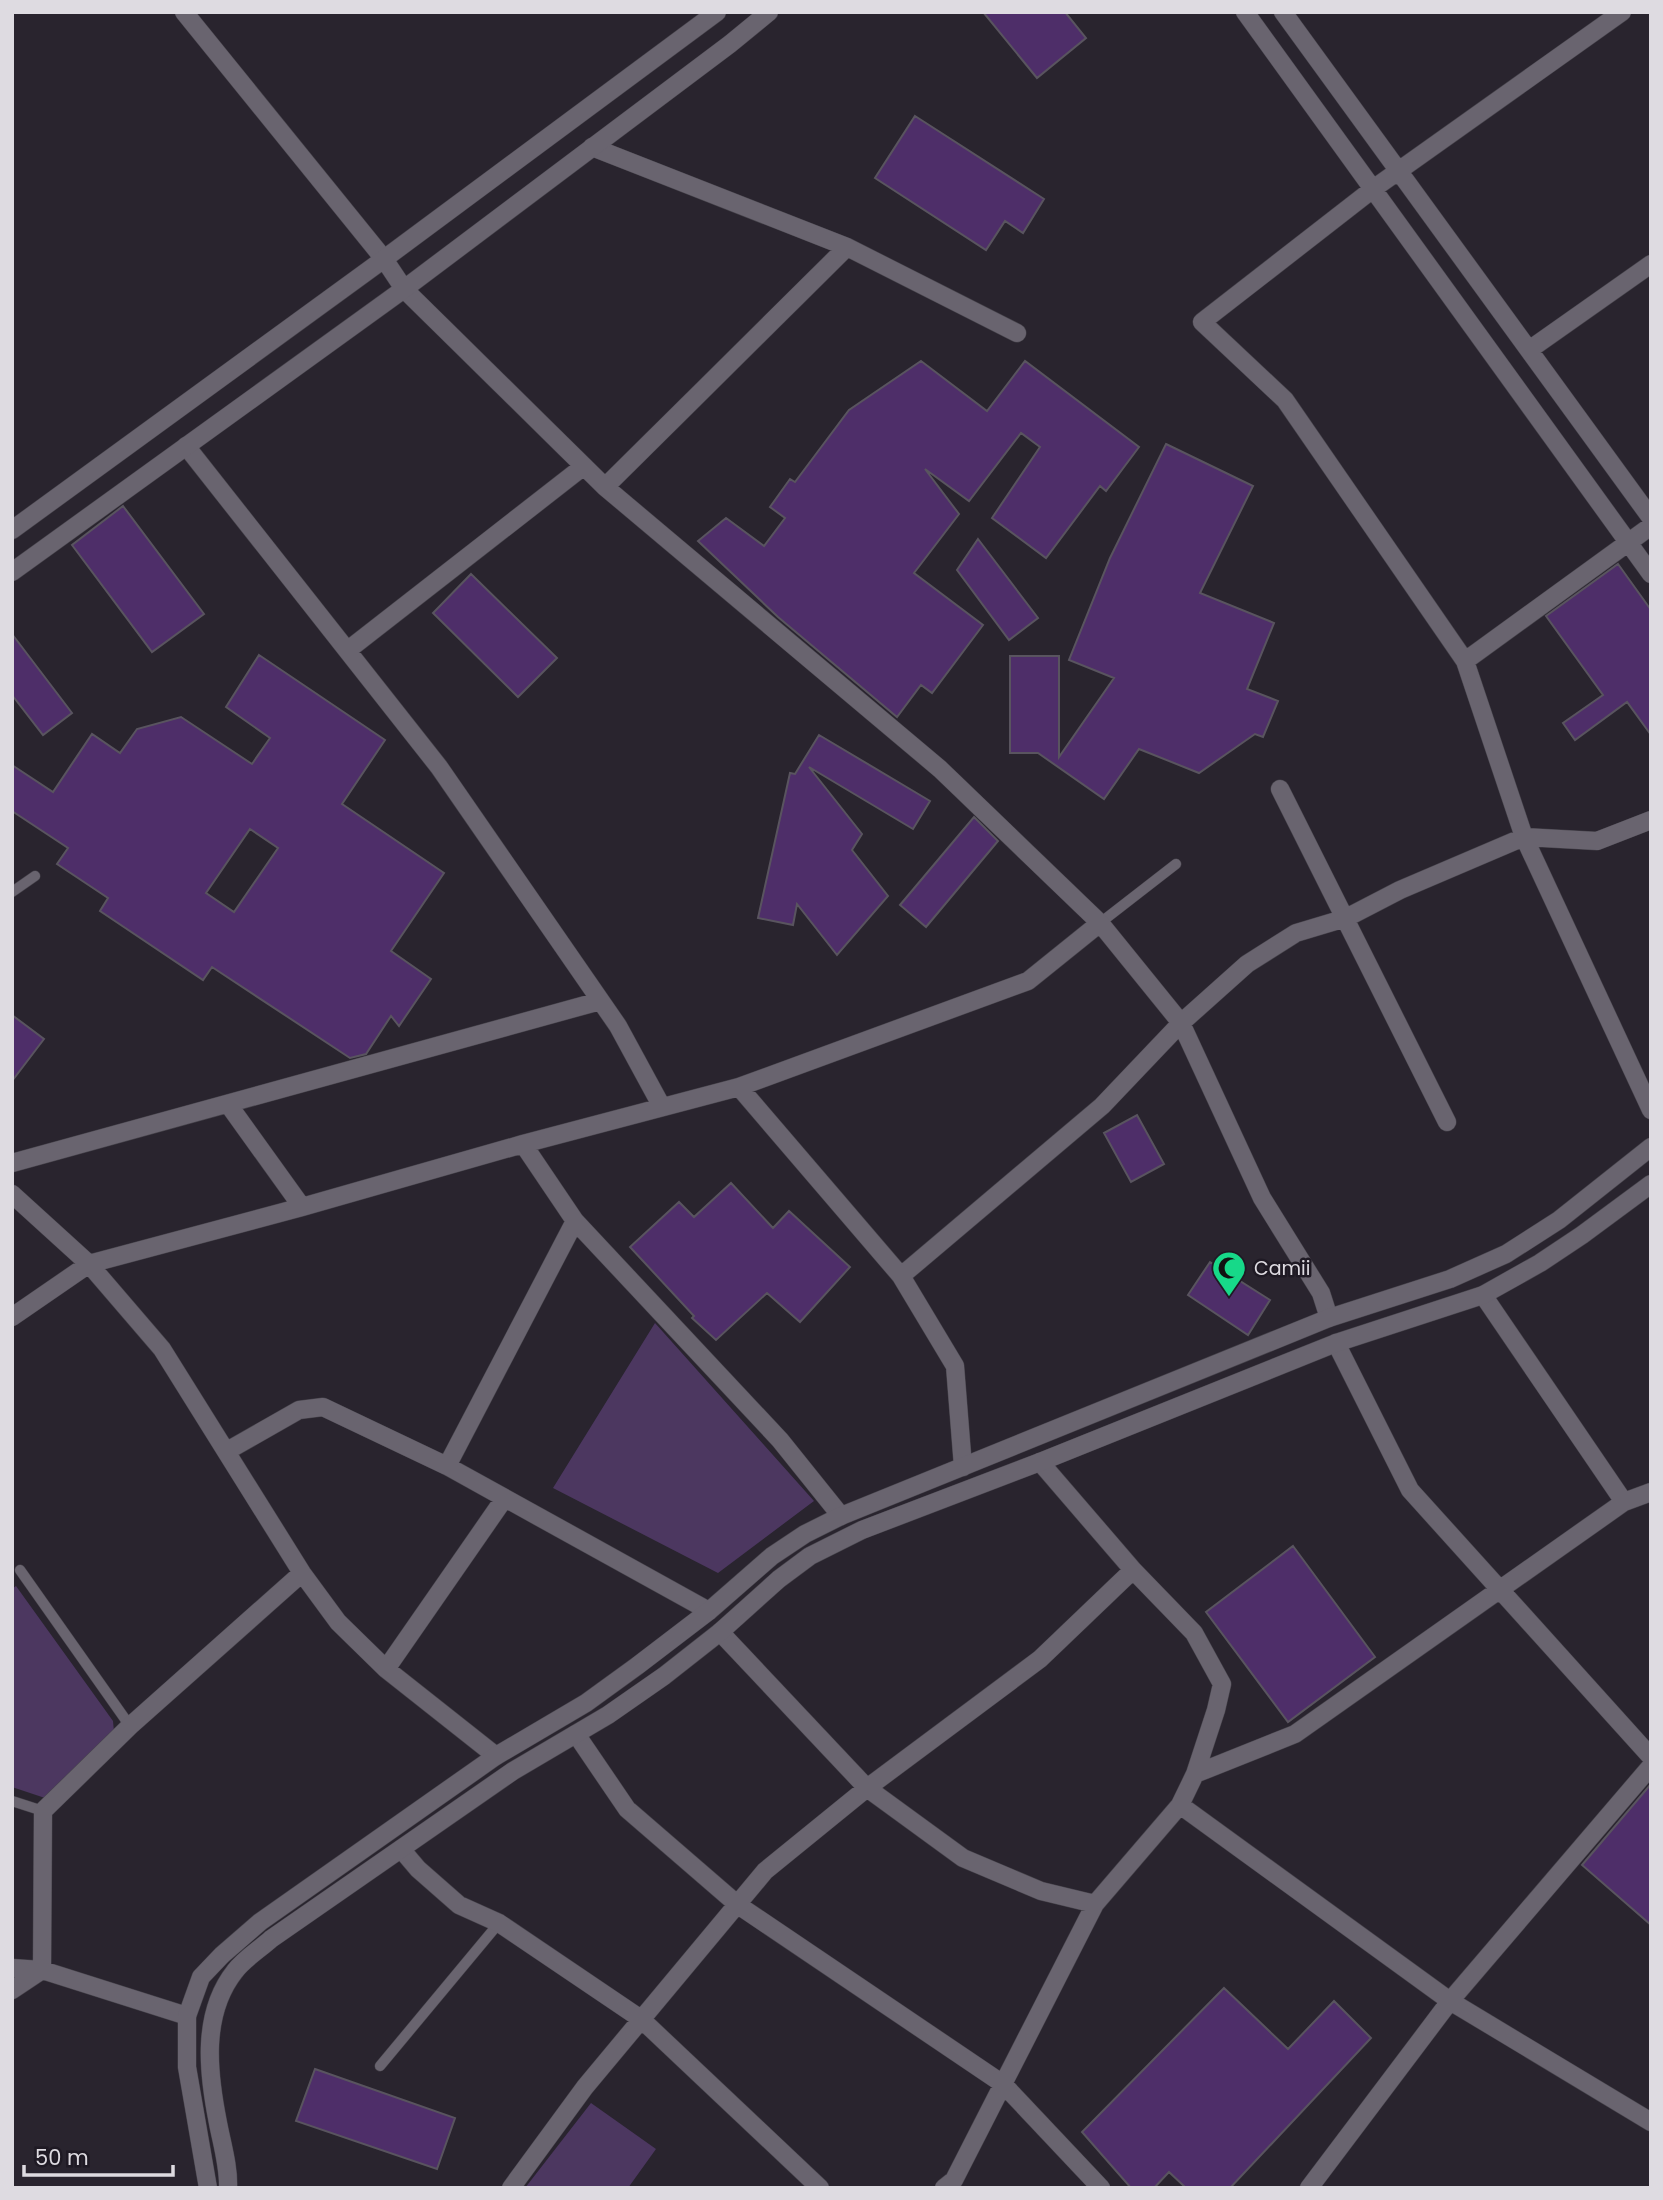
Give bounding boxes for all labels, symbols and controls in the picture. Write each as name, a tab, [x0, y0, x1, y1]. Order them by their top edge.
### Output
mosque icon: Camii	[1210, 1249, 1248, 1298]
place label: Camii	[1254, 1255, 1310, 1282]
scale bar	[24, 2134, 173, 2178]
text: 50 m	[35, 2143, 89, 2172]

